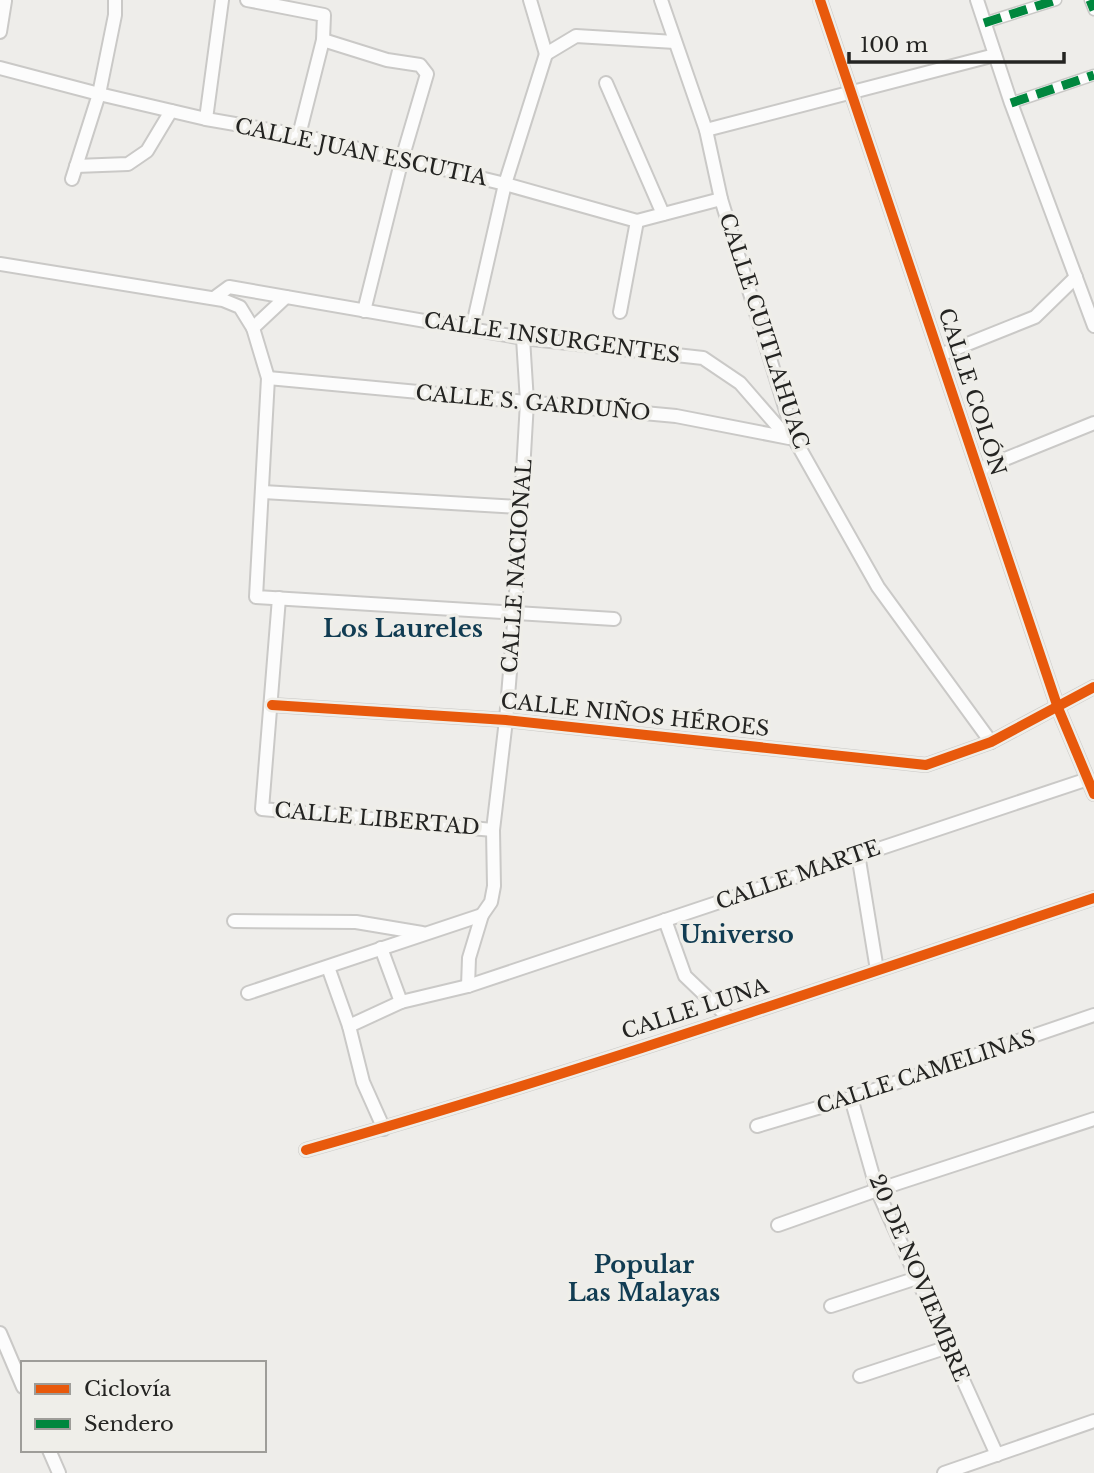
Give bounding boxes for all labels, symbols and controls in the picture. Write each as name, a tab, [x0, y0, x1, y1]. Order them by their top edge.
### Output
scale bar	[849, 21, 1064, 65]
text: 100 m	[860, 32, 928, 58]
street label: CALLE JUAN ESCUTIA	[233, 113, 490, 192]
street label: CALLE CUITLAHUAC	[714, 210, 814, 452]
street label: CALLE COLÓN	[933, 305, 1011, 479]
street label: CALLE INSURGENTES	[422, 307, 682, 369]
street label: CALLE S. GARDUÑO	[414, 380, 652, 426]
street label: CALLE NACIONAL	[497, 458, 537, 674]
district label: Los Laureles	[323, 614, 483, 643]
street label: CALLE NIÑOS HÉROES	[499, 688, 771, 742]
street label: CALLE LIBERTAD	[273, 797, 481, 841]
street label: CALLE MARTE	[712, 835, 884, 915]
district label: Universo	[680, 920, 794, 949]
street label: CALLE LUNA	[618, 973, 772, 1045]
street label: CALLE CAMELINAS	[813, 1024, 1039, 1120]
street label: 20 DE NOVIEMBRE	[864, 1170, 974, 1386]
district label: Popular Las Malayas	[568, 1250, 720, 1307]
legend	[21, 1361, 266, 1452]
text: Ciclovía	[84, 1376, 171, 1402]
text: Sendero	[84, 1411, 174, 1437]

